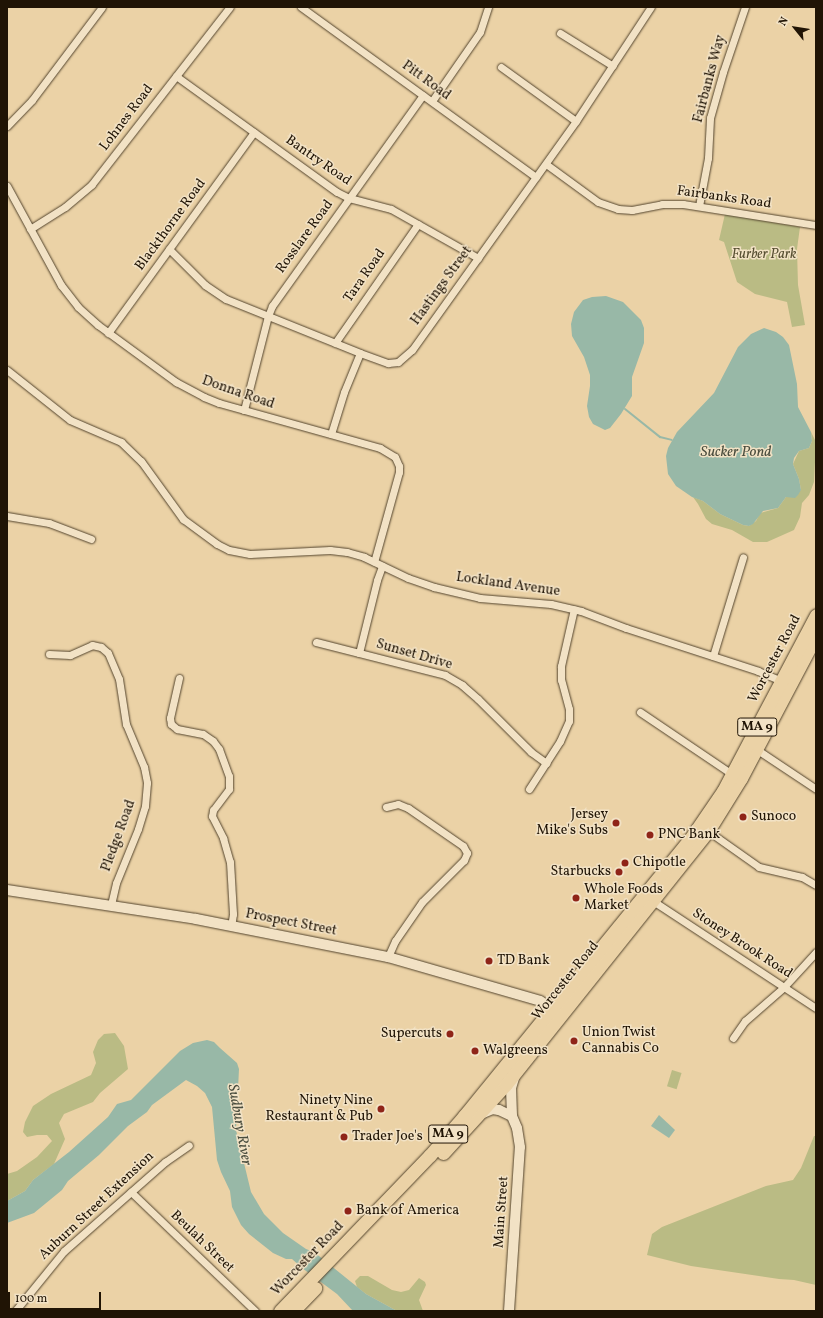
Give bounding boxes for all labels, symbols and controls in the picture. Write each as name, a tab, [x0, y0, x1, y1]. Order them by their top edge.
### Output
north arrow	[775, 8, 815, 48]
text: N	[776, 15, 793, 29]
street label: Fairbanks Way	[690, 33, 730, 125]
street label: Pitt Road	[398, 58, 454, 104]
street label: Lohnes Road	[97, 81, 157, 155]
street label: Bantry Road	[282, 132, 354, 190]
street label: Blackthorne Road	[132, 176, 210, 274]
street label: Fairbanks Road	[676, 183, 772, 213]
street label: Rosslare Road	[273, 197, 337, 277]
street label: Hastings Street	[408, 243, 476, 329]
street label: Tara Road	[340, 246, 390, 306]
park label: Furber Park	[732, 247, 796, 263]
street label: Donna Road	[199, 373, 277, 413]
water label: Sucker Pond	[701, 444, 771, 462]
street label: Lockland Avenue	[455, 569, 561, 601]
street label: Worcester Road	[745, 612, 805, 706]
street label: Sunset Drive	[374, 636, 454, 674]
road number: MA 9	[737, 716, 777, 738]
street label: Pledge Road	[98, 798, 140, 874]
place label: Jersey Mike's Subs	[536, 807, 608, 840]
place label: Sunoco	[751, 809, 796, 825]
marker: Sunoco	[738, 812, 748, 822]
marker: Jersey Mike's Subs	[611, 818, 621, 828]
place label: PNC Bank	[658, 827, 720, 843]
marker: PNC Bank	[645, 830, 655, 840]
place label: Chipotle	[633, 855, 686, 871]
marker: Chipotle	[620, 858, 630, 868]
place label: Starbucks	[550, 864, 611, 880]
marker: Starbucks	[614, 867, 624, 877]
place label: Whole Foods Market	[584, 882, 663, 914]
marker: Whole Foods Market	[571, 893, 581, 903]
street label: Stoney Brook Road	[689, 905, 795, 983]
street label: Prospect Street	[244, 906, 338, 940]
street label: Worcester Road	[529, 938, 603, 1024]
place label: TD Bank	[497, 953, 550, 969]
marker: TD Bank	[484, 956, 494, 966]
place label: Union Twist Cannabis Co	[582, 1025, 659, 1058]
place label: Supercuts	[381, 1026, 442, 1042]
marker: Supercuts	[445, 1029, 455, 1039]
marker: Union Twist Cannabis Co	[569, 1036, 579, 1046]
place label: Walgreens	[483, 1043, 548, 1059]
marker: Walgreens	[470, 1046, 480, 1056]
water label: Sudbury River	[223, 1083, 255, 1167]
place label: Ninety Nine Restaurant & Pub	[266, 1093, 373, 1126]
marker: Ninety Nine Restaurant & Pub	[376, 1104, 386, 1114]
road number: MA 9	[428, 1123, 468, 1145]
place label: Trader Joe's	[352, 1129, 423, 1145]
marker: Trader Joe's	[339, 1132, 349, 1142]
street label: Auburn Street Extension	[36, 1148, 158, 1264]
street label: Main Street	[491, 1175, 513, 1249]
place label: Bank of America	[356, 1203, 458, 1219]
marker: Bank of America	[343, 1206, 353, 1216]
street label: Beulah Street	[167, 1207, 237, 1277]
street label: Worcester Road	[268, 1218, 348, 1300]
scale bar	[10, 1284, 103, 1310]
text: 100 m	[15, 1291, 47, 1307]

